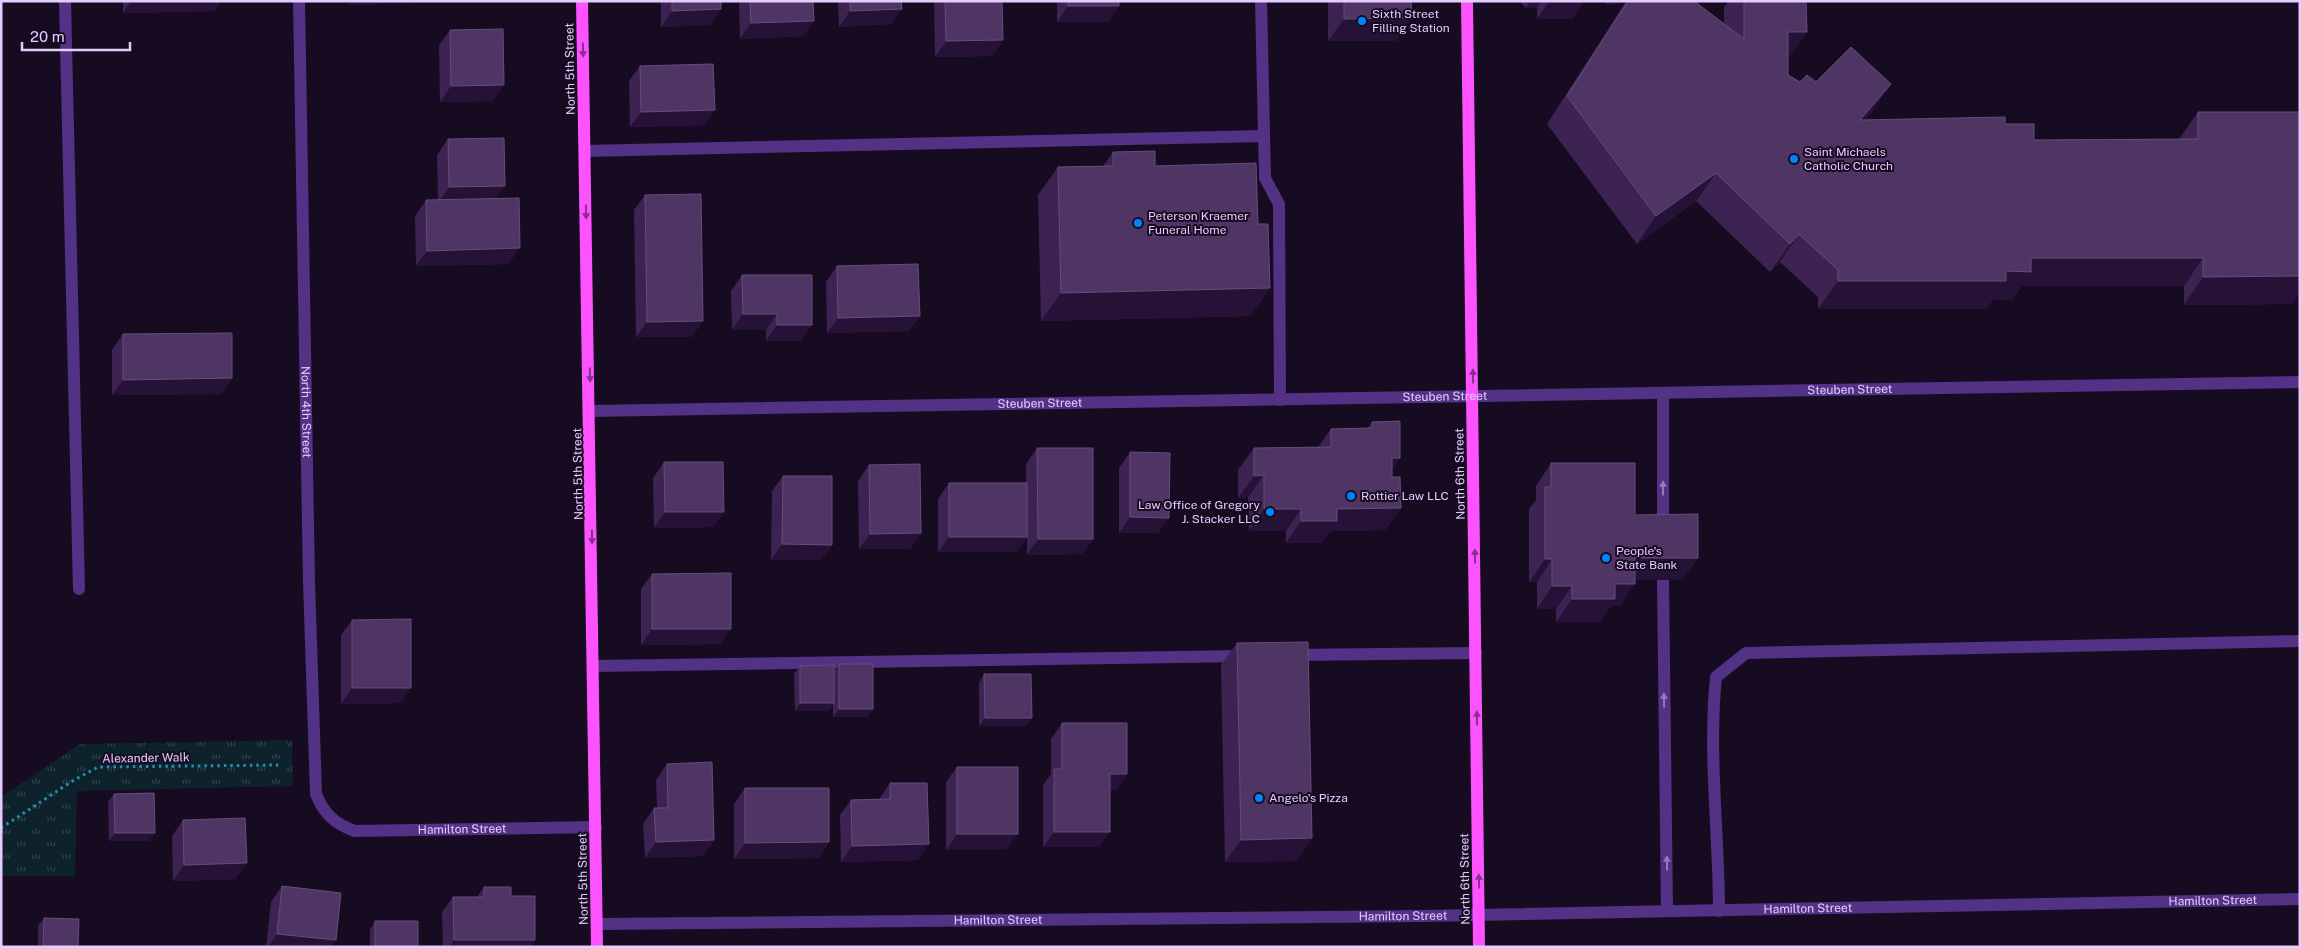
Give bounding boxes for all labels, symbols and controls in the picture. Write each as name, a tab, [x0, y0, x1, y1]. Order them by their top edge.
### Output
place label: Sixth Street Filling Station	[1372, 7, 1450, 35]
marker: Sixth Street Filling Station	[1356, 15, 1368, 27]
scale bar	[22, 20, 130, 52]
street label: North 5th Street	[562, 23, 578, 115]
text: 20 m	[30, 28, 65, 45]
one-way arrow	[579, 42, 587, 58]
place label: Saint Michaels Catholic Church	[1804, 145, 1893, 173]
marker: Saint Michaels Catholic Church	[1788, 153, 1800, 165]
one-way arrow	[582, 205, 590, 221]
place label: Peterson Kraemer Funeral Home	[1148, 209, 1249, 237]
marker: Peterson Kraemer Funeral Home	[1132, 217, 1144, 229]
street label: North 4th Street	[298, 366, 314, 458]
one-way arrow	[586, 367, 594, 383]
one-way arrow	[1469, 367, 1477, 383]
street label: Steuben Street	[1807, 382, 1893, 397]
street label: Steuben Street	[1402, 389, 1488, 404]
street label: Steuben Street	[997, 396, 1083, 411]
street label: North 5th Street	[570, 428, 586, 520]
street label: North 6th Street	[1452, 428, 1468, 520]
one-way arrow	[1659, 480, 1667, 496]
place label: Rottier Law LLC	[1361, 489, 1449, 503]
marker: Rottier Law LLC	[1345, 490, 1357, 502]
place label: Law Office of Gregory J. Stacker LLC	[1138, 498, 1261, 526]
marker: Law Office of Gregory J. Stacker LLC	[1264, 506, 1276, 518]
one-way arrow	[588, 530, 596, 546]
place label: People's State Bank	[1616, 544, 1678, 572]
one-way arrow	[1471, 547, 1479, 563]
marker: People's State Bank	[1600, 552, 1612, 564]
one-way arrow	[1660, 692, 1668, 708]
one-way arrow	[1473, 710, 1481, 726]
street label: Alexander Walk	[102, 750, 190, 766]
place label: Angelo's Pizza	[1269, 791, 1348, 805]
marker: Angelo's Pizza	[1253, 792, 1265, 804]
street label: Hamilton Street	[418, 821, 507, 837]
street label: North 5th Street	[575, 833, 591, 925]
street label: North 6th Street	[1457, 833, 1473, 925]
one-way arrow	[1663, 854, 1671, 870]
one-way arrow	[1475, 872, 1483, 888]
street label: Hamilton Street	[2168, 893, 2258, 909]
street label: Hamilton Street	[1763, 901, 1853, 916]
street label: Hamilton Street	[1359, 909, 1448, 924]
street label: Hamilton Street	[954, 913, 1043, 928]

